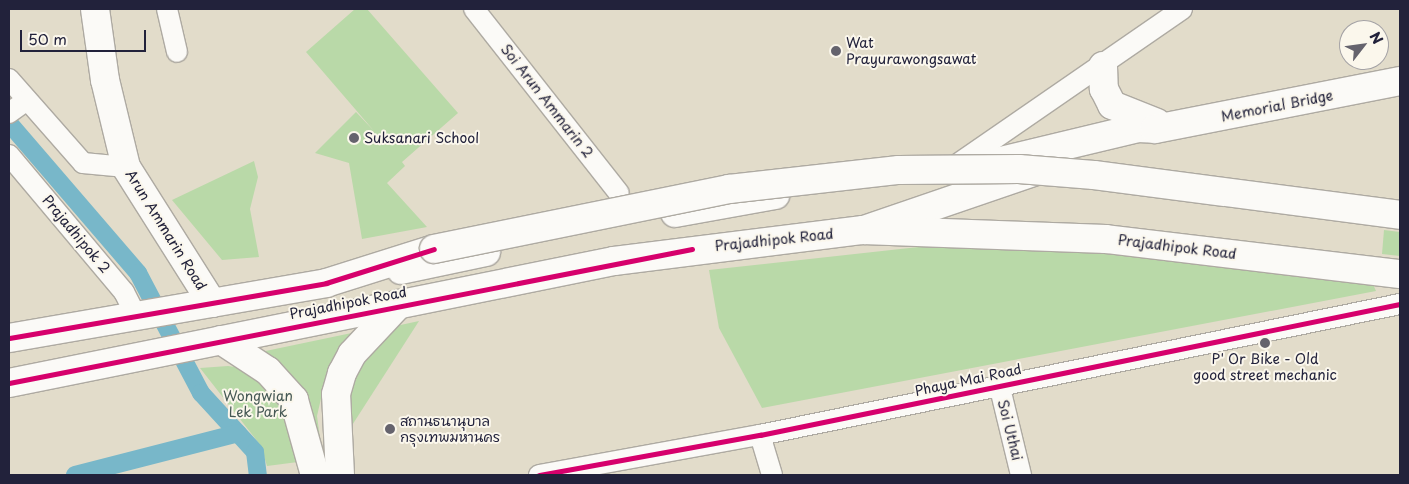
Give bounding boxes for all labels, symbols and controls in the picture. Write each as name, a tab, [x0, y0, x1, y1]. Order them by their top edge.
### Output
scale bar	[22, 20, 149, 52]
north arrow	[1339, 20, 1389, 70]
text: 50 m	[28, 27, 67, 50]
text: N	[1365, 28, 1388, 48]
place label: Wat Prayurawongsawat	[846, 35, 977, 68]
street label: Soi Arun Ammarin 2	[497, 41, 597, 161]
marker: Wat Prayurawongsawat	[830, 45, 842, 57]
street label: Memorial Bridge	[1220, 87, 1334, 125]
place label: Suksanari School	[364, 130, 480, 146]
marker: Suksanari School	[348, 132, 360, 144]
street label: Arun Ammarin Road	[122, 167, 210, 293]
street label: Prajadhipok 2	[39, 192, 113, 276]
street label: Prajadhipok Road	[713, 225, 835, 255]
street label: Prajadhipok Road	[1116, 231, 1238, 263]
street label: Prajadhipok Road	[287, 283, 409, 323]
marker: P' Or Bike - Old good street mechanic	[1259, 337, 1271, 349]
place label: P' Or Bike - Old good street mechanic	[1193, 351, 1337, 384]
street label: Phaya Mai Road	[912, 360, 1024, 400]
park label: Wongwian Lek Park	[223, 388, 293, 421]
street label: Soi Uthai	[994, 398, 1026, 462]
place label: สถานธนานุบาล กรุงเทพมหานคร	[400, 413, 500, 446]
marker: สถานธนานุบาล กรุงเทพมหานคร	[384, 423, 396, 435]

